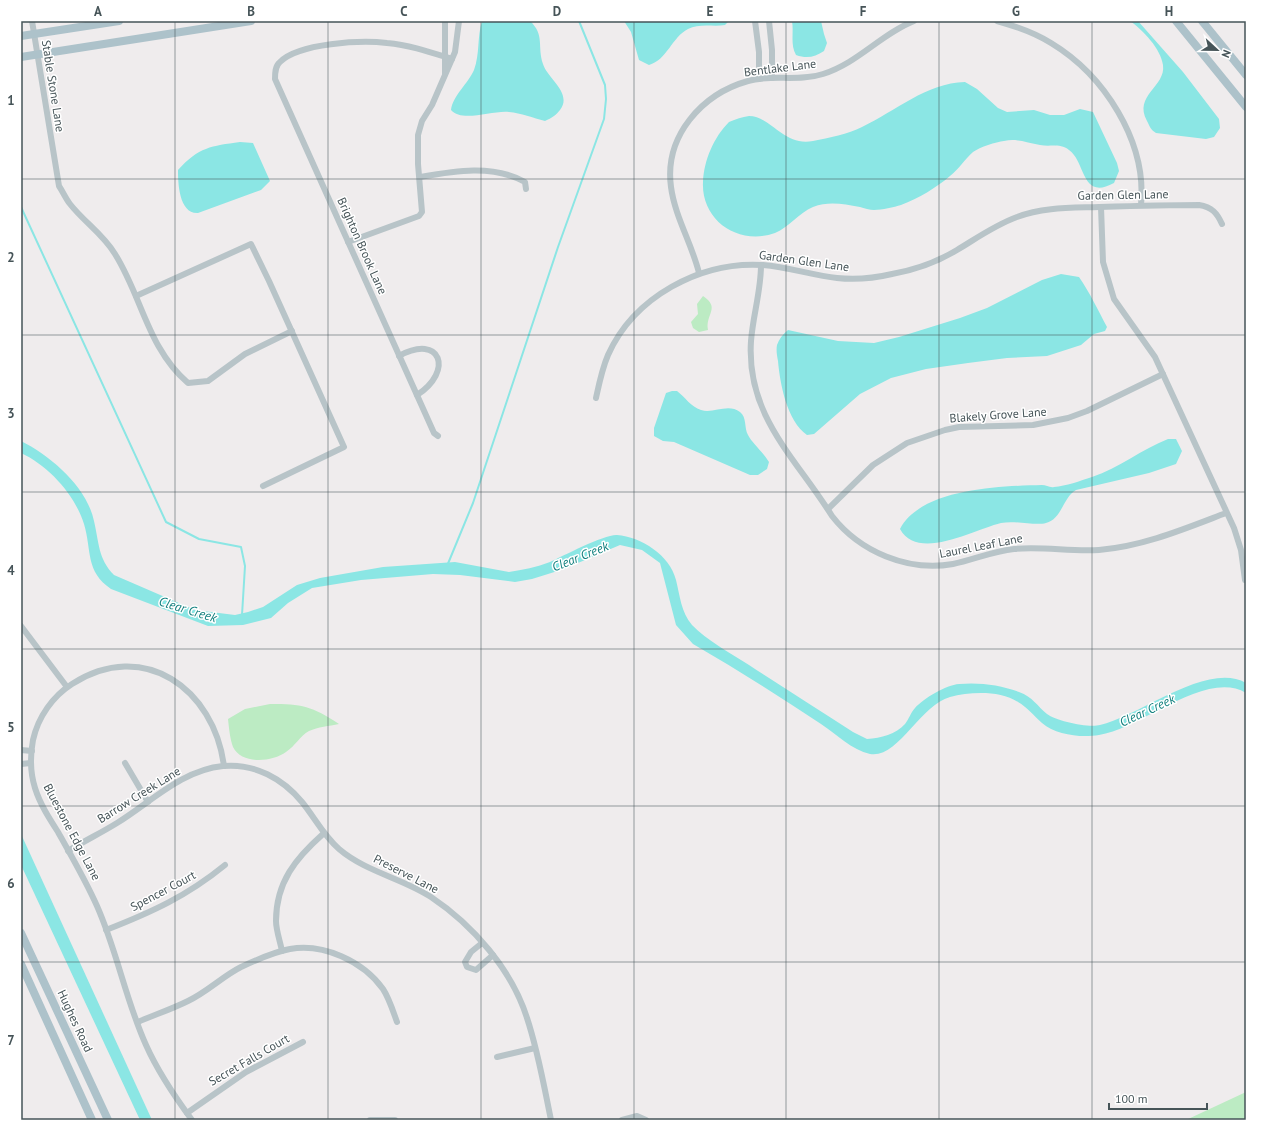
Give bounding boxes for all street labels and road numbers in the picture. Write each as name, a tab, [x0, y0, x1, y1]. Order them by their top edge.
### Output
street label: Stable Stone Lane	[39, 39, 68, 133]
street label: Bentlake Lane	[743, 56, 817, 79]
street label: Garden Glen Lane	[1077, 186, 1169, 203]
street label: Brighton Brook Lane	[334, 195, 391, 297]
street label: Garden Glen Lane	[758, 247, 850, 274]
street label: Blakely Grove Lane	[949, 404, 1047, 425]
street label: Laurel Leaf Lane	[938, 530, 1024, 561]
street label: Barrow Creek Lane	[94, 763, 183, 826]
street label: Bluestone Edge Lane	[41, 781, 104, 883]
street label: Preserve Lane	[371, 851, 441, 896]
street label: Spencer Court	[128, 867, 198, 914]
street label: Hughes Road	[54, 987, 96, 1054]
street label: Secret Falls Court	[206, 1030, 292, 1089]

